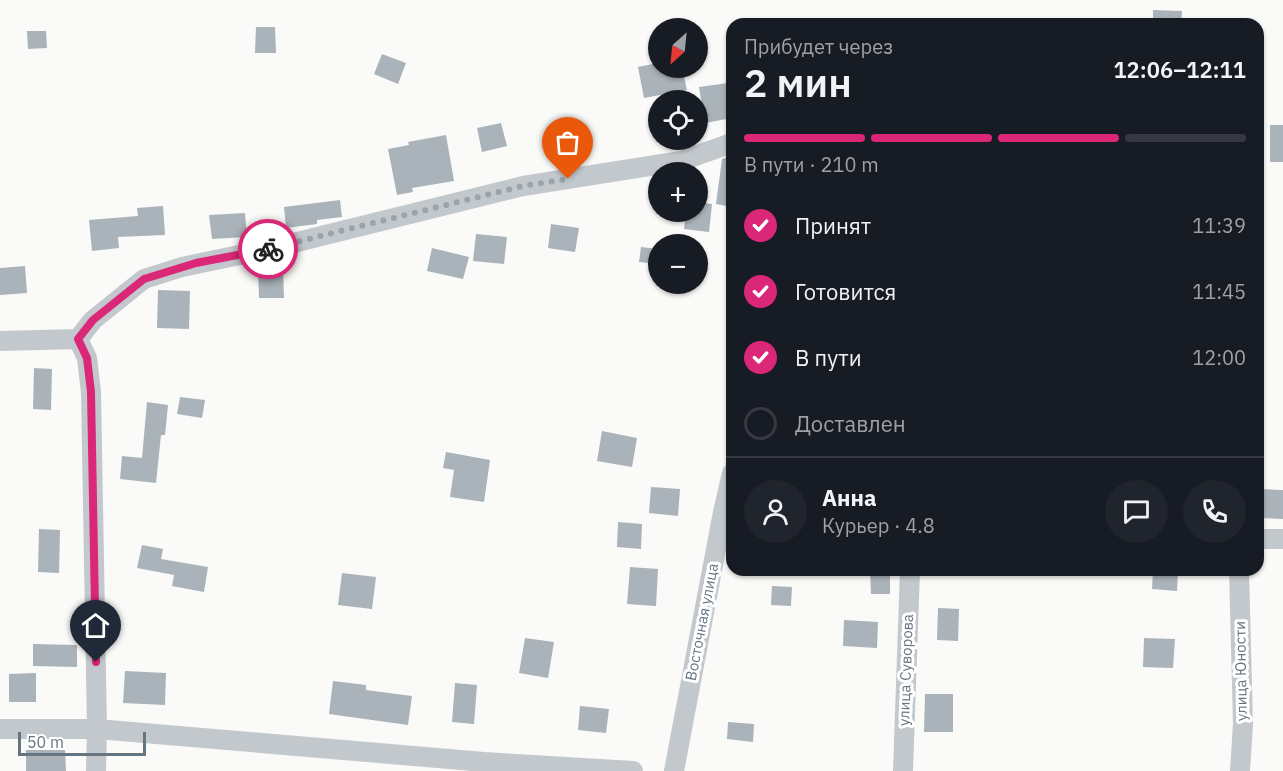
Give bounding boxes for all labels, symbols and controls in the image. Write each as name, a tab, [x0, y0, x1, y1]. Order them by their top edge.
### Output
north arrow	[648, 18, 708, 78]
map controls	[648, 18, 708, 294]
text: Прибудет через	[744, 33, 893, 60]
text: 12:06–12:11	[1113, 55, 1246, 84]
text: 2 мин	[744, 57, 852, 108]
button: locate	[648, 90, 708, 150]
pin	[542, 117, 593, 179]
icon: bag	[551, 126, 584, 159]
text: В пути · 210 m	[744, 151, 879, 178]
button: +	[648, 162, 708, 222]
icon: check	[744, 209, 777, 242]
text: Принят	[795, 211, 871, 240]
text: 11:39	[1192, 212, 1246, 239]
courier	[238, 219, 298, 279]
icon: bike	[252, 233, 285, 266]
button: −	[648, 234, 708, 294]
icon: check	[744, 275, 777, 308]
text: Готовится	[795, 277, 896, 306]
text: 11:45	[1192, 278, 1246, 305]
icon: check	[744, 341, 777, 374]
text: В пути	[795, 343, 862, 372]
text: 12:00	[1192, 344, 1246, 371]
text: Доставлен	[795, 409, 906, 438]
button: person	[744, 480, 807, 543]
button: chat	[1105, 480, 1168, 543]
button: phone	[1183, 480, 1246, 543]
text: Анна	[822, 483, 877, 512]
text: Курьер · 4.8	[822, 512, 935, 539]
street label: Восточная улица	[681, 562, 722, 682]
pin	[70, 600, 121, 662]
icon: home	[79, 609, 112, 642]
street label: улица Суворова	[894, 614, 917, 726]
street label: улица Юности	[1230, 621, 1251, 721]
scale bar	[18, 729, 146, 756]
text: 50 m	[27, 732, 64, 752]

